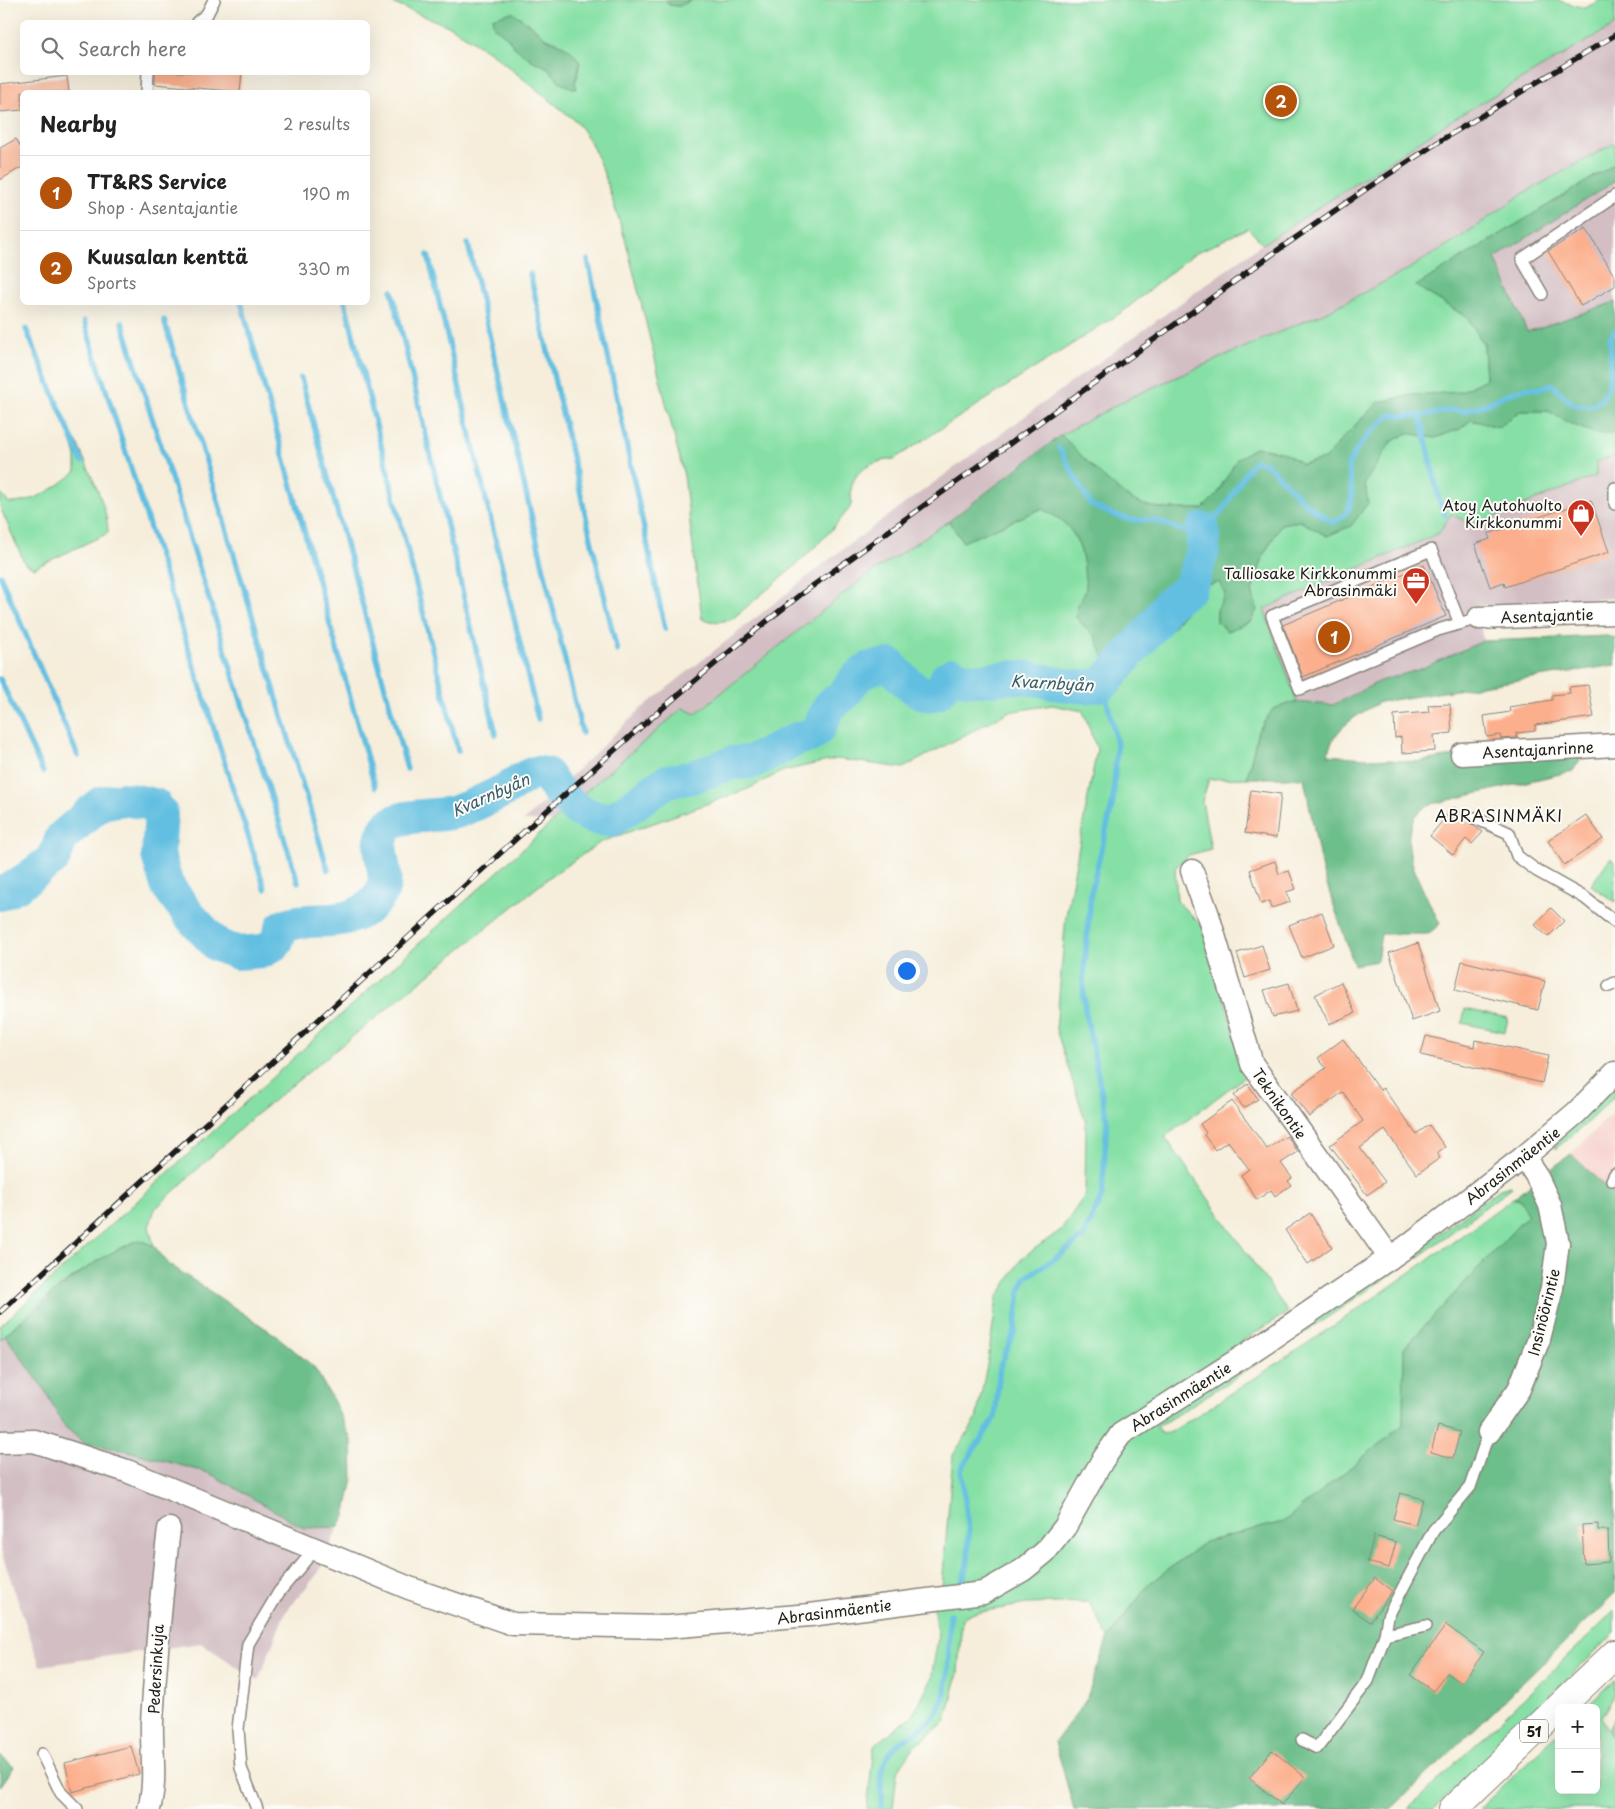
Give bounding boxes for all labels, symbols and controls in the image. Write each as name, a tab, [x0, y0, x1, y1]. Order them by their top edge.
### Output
search box	[20, 20, 370, 75]
icon: search	[38, 34, 66, 62]
text: Search here	[78, 34, 187, 62]
pin: 2	[1265, 82, 1297, 120]
text: Nearby	[40, 107, 117, 139]
text: 2 results	[283, 111, 350, 135]
text: TT&RS Service	[87, 167, 227, 195]
text: 1	[52, 181, 60, 205]
text: 190 m	[302, 181, 350, 205]
text: Shop · Asentajantie	[87, 195, 238, 219]
text: Kuusalan kenttä	[87, 242, 248, 270]
text: 2	[50, 256, 62, 280]
text: 330 m	[297, 256, 350, 280]
text: Sports	[87, 270, 136, 294]
place label: Atoy Autohuolto Kirkkonummi	[1442, 493, 1562, 533]
shop icon: Atoy Autohuolto Kirkkonummi	[1566, 498, 1596, 537]
place label: Talliosake Kirkkonummi Abrasinmäki	[1224, 561, 1397, 601]
office icon: Talliosake Kirkkonummi Abrasinmäki	[1401, 566, 1431, 605]
street label: Asentajantie	[1500, 602, 1594, 628]
pin: 1	[1318, 618, 1350, 656]
water label: Kvarnbyån	[1010, 668, 1095, 696]
street label: Asentajanrinne	[1482, 735, 1594, 763]
water label: Kvarnbyån	[447, 766, 534, 822]
district label: ABRASINMÄKI	[1435, 803, 1563, 827]
your location	[894, 958, 920, 984]
street label: Teknikontie	[1247, 1063, 1313, 1143]
street label: Abrasinmäentie	[1460, 1121, 1564, 1209]
street label: Insinöörintie	[1521, 1266, 1565, 1358]
street label: Abrasinmäentie	[1125, 1356, 1235, 1436]
street label: Abrasinmäentie	[776, 1593, 892, 1629]
street label: Pedersinkuja	[141, 1623, 169, 1714]
map controls	[1555, 1704, 1600, 1794]
button: +	[1555, 1704, 1600, 1749]
road number: 51	[1520, 1720, 1548, 1742]
button: −	[1555, 1749, 1600, 1794]

